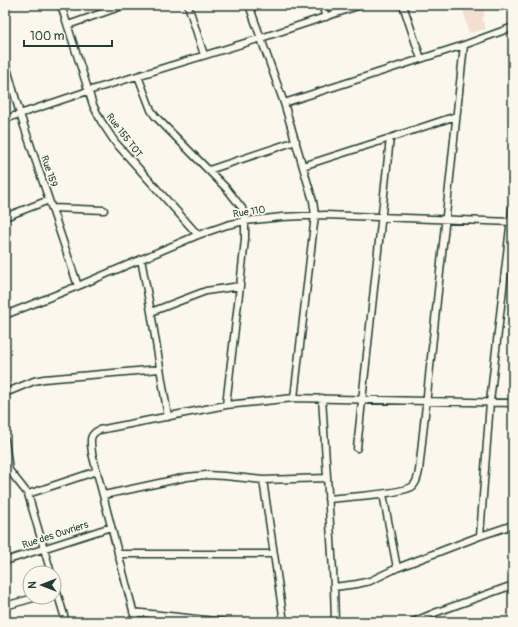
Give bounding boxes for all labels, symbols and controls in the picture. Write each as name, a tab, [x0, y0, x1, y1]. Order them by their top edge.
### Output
scale bar	[24, 22, 112, 48]
text: 100 m	[30, 29, 65, 44]
street label: Rue 155 TOT	[104, 111, 145, 160]
street label: Rue 159	[38, 154, 60, 189]
street label: Rue 110	[232, 203, 266, 220]
street label: Rue des Ouvriers	[21, 518, 90, 551]
north arrow	[22, 565, 62, 605]
text: N	[26, 581, 39, 589]

